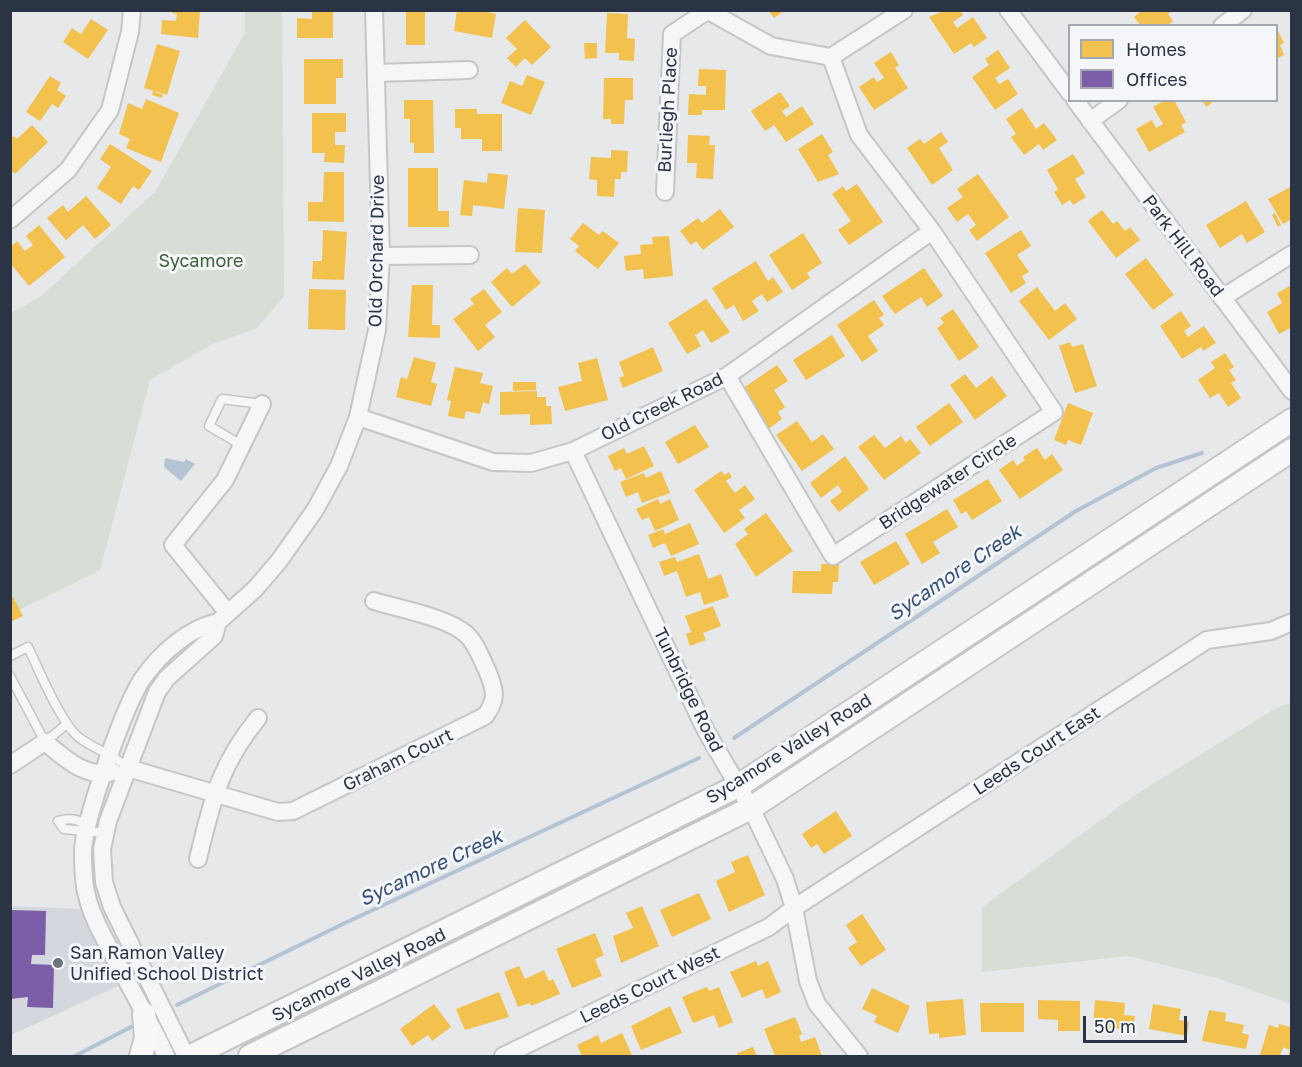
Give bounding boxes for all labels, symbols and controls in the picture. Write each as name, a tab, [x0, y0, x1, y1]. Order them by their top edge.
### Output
legend	[1068, 24, 1278, 102]
text: Homes	[1126, 38, 1186, 60]
street label: Burliegh Place	[654, 47, 682, 173]
text: Offices	[1126, 68, 1187, 90]
street label: Old Orchard Drive	[365, 174, 389, 328]
street label: Park Hill Road	[1138, 191, 1228, 301]
park label: Sycamore	[158, 250, 244, 272]
street label: Old Creek Road	[597, 368, 727, 446]
street label: Bridgewater Circle	[875, 430, 1021, 534]
water label: Sycamore Creek	[884, 520, 1026, 626]
street label: Tunbridge Road	[649, 624, 727, 756]
street label: Sycamore Valley Road	[702, 689, 876, 809]
street label: Leeds Court East	[970, 702, 1104, 800]
street label: Graham Court	[339, 724, 457, 796]
water label: Sycamore Creek	[356, 824, 506, 912]
street label: Sycamore Valley Road	[269, 923, 449, 1027]
place label: San Ramon Valley Unified School District	[70, 942, 264, 984]
street label: Leeds Court West	[577, 942, 723, 1028]
marker: San Ramon Valley Unified School District	[51, 956, 65, 970]
scale bar	[1086, 1004, 1190, 1042]
text: 50 m	[1094, 1015, 1136, 1037]

